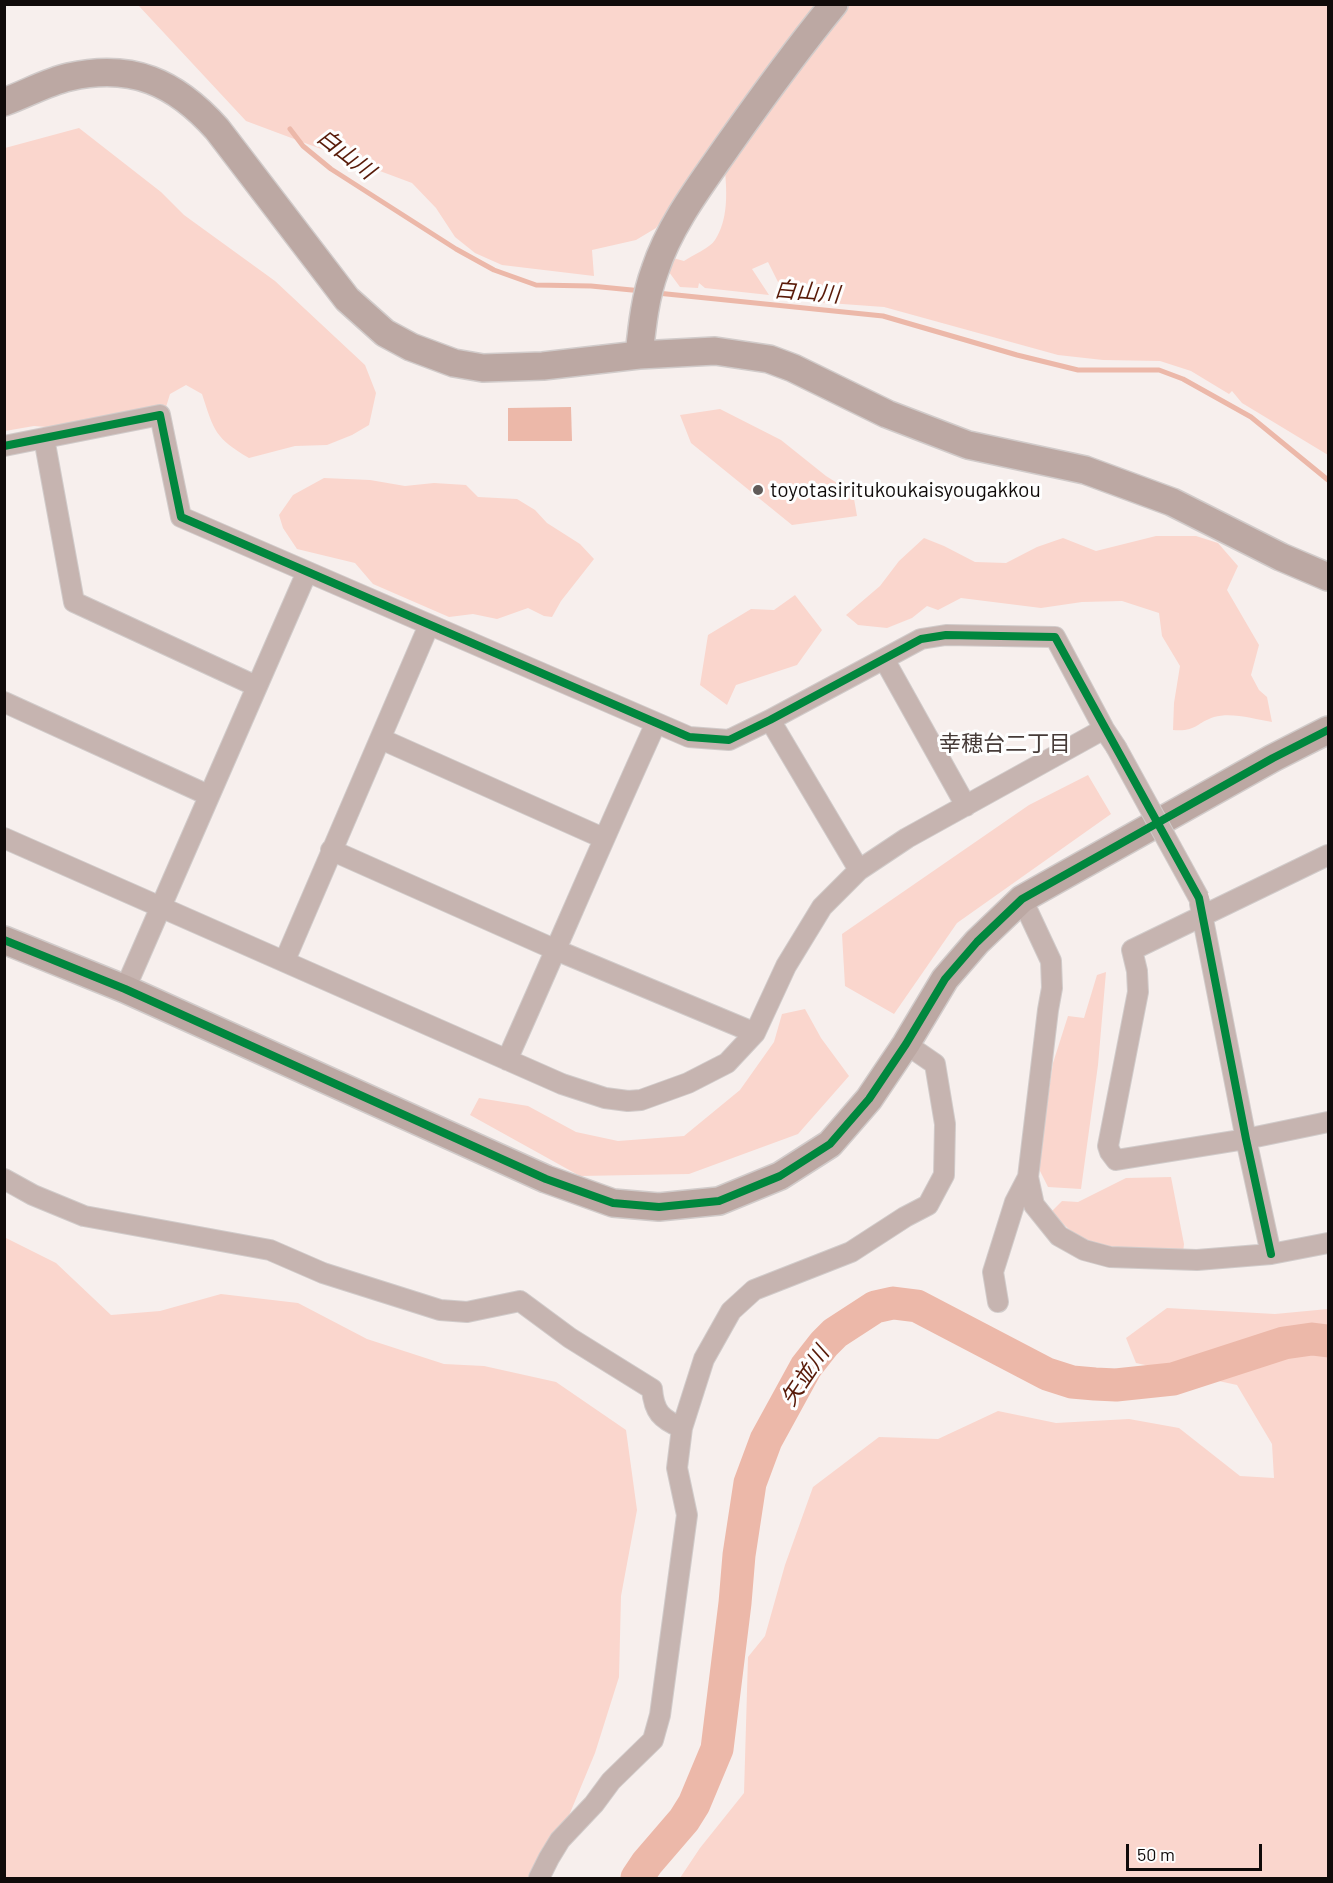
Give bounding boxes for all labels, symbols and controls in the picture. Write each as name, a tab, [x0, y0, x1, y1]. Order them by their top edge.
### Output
water label: 白山川	[312, 123, 380, 185]
water label: 白山川	[773, 276, 841, 308]
place label: toyotasiritukoukaisyougakkou	[770, 477, 1041, 503]
marker: toyotasiritukoukaisyougakkou	[751, 483, 765, 497]
district label: 幸穂台二丁目	[939, 731, 1071, 757]
water label: 矢並川	[776, 1341, 834, 1411]
scale bar	[1129, 1832, 1266, 1870]
text: 50 m	[1137, 1843, 1175, 1865]

